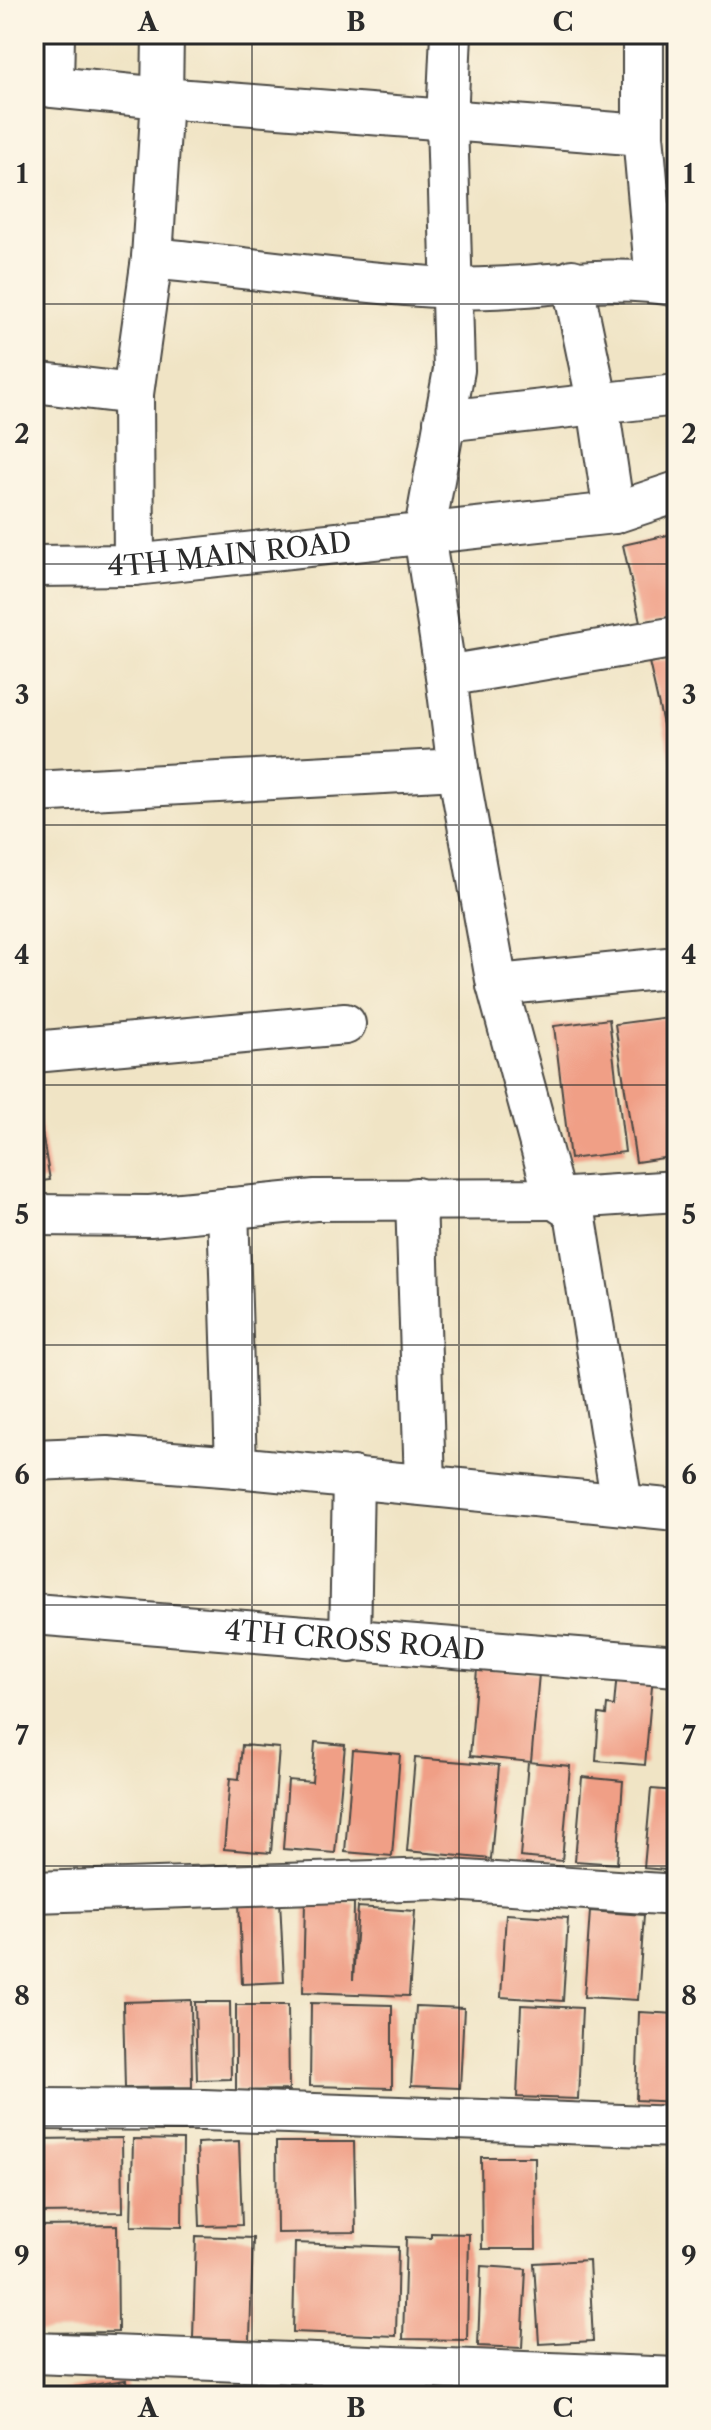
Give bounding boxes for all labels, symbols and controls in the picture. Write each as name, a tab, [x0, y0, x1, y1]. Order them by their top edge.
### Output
text: A	[137, 6, 159, 38]
text: B	[346, 6, 366, 38]
text: C	[553, 6, 573, 38]
text: 1	[16, 158, 28, 190]
text: 1	[683, 158, 695, 190]
text: 2	[14, 418, 30, 450]
text: 2	[681, 418, 697, 450]
street label: 4TH MAIN ROAD	[107, 525, 353, 583]
text: 3	[15, 679, 29, 711]
text: 3	[682, 679, 696, 711]
text: 4	[14, 939, 30, 971]
text: 4	[681, 939, 697, 971]
text: 5	[15, 1199, 29, 1231]
text: 5	[682, 1199, 696, 1231]
text: 6	[14, 1459, 30, 1491]
text: 6	[681, 1459, 697, 1491]
street label: 4TH CROSS ROAD	[224, 1613, 486, 1667]
text: 7	[15, 1720, 29, 1752]
text: 7	[682, 1720, 696, 1752]
text: 8	[14, 1980, 30, 2012]
text: 8	[681, 1980, 697, 2012]
text: 9	[14, 2240, 30, 2272]
text: 9	[681, 2240, 697, 2272]
text: A	[137, 2392, 159, 2424]
text: B	[346, 2392, 366, 2424]
text: C	[553, 2392, 573, 2424]

